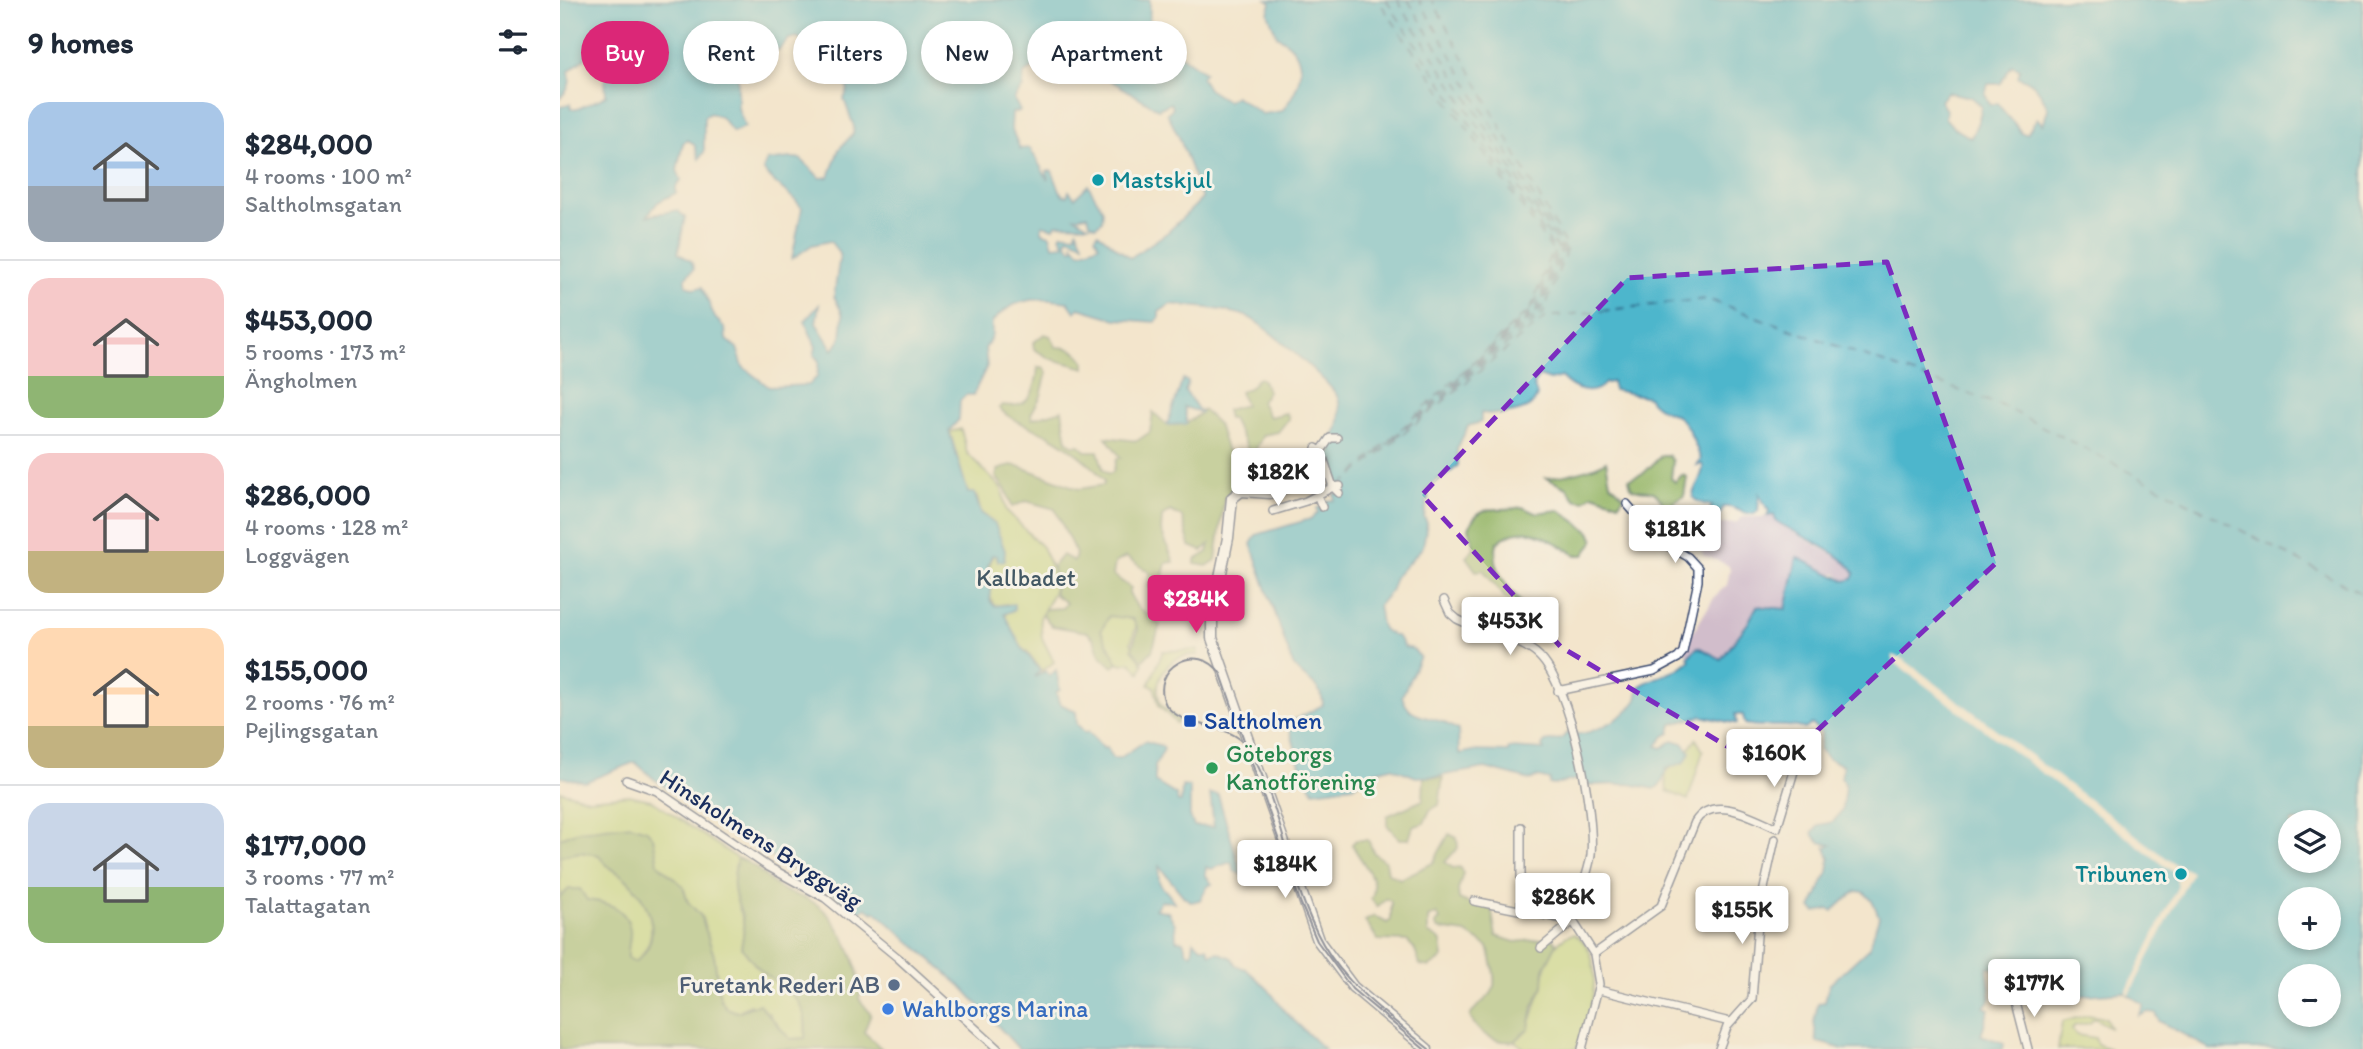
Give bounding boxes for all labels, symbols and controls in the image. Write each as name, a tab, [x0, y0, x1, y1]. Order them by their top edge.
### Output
chip: Buy	[581, 21, 669, 84]
chip: Rent	[683, 21, 779, 84]
chip: Filters	[793, 21, 907, 84]
chip: New	[921, 21, 1013, 84]
chip: Apartment	[1027, 21, 1187, 84]
icon: filters	[494, 23, 532, 61]
text: 9 homes	[28, 24, 134, 61]
text: $284,000	[245, 125, 373, 162]
icon: home	[84, 130, 168, 214]
text: 4 rooms · 100 m²	[245, 162, 412, 190]
place label: Mastskjul	[1112, 165, 1212, 194]
marker: Mastskjul	[1090, 172, 1106, 188]
text: Saltholmsgatan	[245, 190, 402, 218]
text: $453,000	[245, 301, 373, 338]
icon: home	[84, 306, 168, 390]
text: 5 rooms · 173 m²	[245, 338, 406, 366]
text: Ängholmen	[245, 366, 357, 394]
pin: $182K	[1229, 448, 1327, 508]
text: $182K	[1247, 457, 1309, 485]
text: $286,000	[245, 476, 371, 513]
icon: home	[84, 481, 168, 565]
pin: $181K	[1626, 505, 1724, 565]
text: 4 rooms · 128 m²	[245, 513, 408, 541]
text: $181K	[1645, 514, 1705, 542]
text: Loggvägen	[245, 541, 350, 569]
park label: Kallbadet	[976, 563, 1076, 592]
pin: $284K	[1147, 576, 1245, 635]
text: $284K	[1164, 584, 1228, 612]
pin: $453K	[1461, 598, 1559, 657]
text: $453K	[1478, 606, 1542, 634]
text: $155,000	[245, 651, 368, 688]
icon: home	[84, 656, 168, 740]
text: 2 rooms · 76 m²	[245, 688, 395, 716]
place label: Saltholmen	[1204, 706, 1322, 735]
marker: Saltholmen	[1182, 713, 1198, 729]
text: Pejlingsgatan	[245, 716, 378, 744]
pin: $160K	[1725, 730, 1823, 789]
text: $160K	[1742, 738, 1806, 766]
place label: Göteborgs Kanotförening	[1226, 739, 1377, 796]
marker: Göteborgs Kanotförening	[1204, 760, 1220, 776]
street label: Hinsholmens Bryggväg	[655, 762, 869, 915]
map controls	[2278, 810, 2341, 1027]
button: layers	[2278, 810, 2341, 873]
text: $177,000	[245, 826, 366, 863]
icon: home	[84, 831, 168, 915]
pin: $184K	[1236, 841, 1334, 900]
text: $184K	[1253, 849, 1317, 877]
place label: Tribunen	[2075, 859, 2167, 888]
text: 3 rooms · 77 m²	[245, 863, 395, 891]
marker: Tribunen	[2173, 866, 2189, 882]
pin: $286K	[1514, 874, 1612, 933]
text: $286K	[1531, 882, 1595, 910]
pin: $155K	[1693, 886, 1791, 946]
button: +	[2278, 887, 2341, 950]
text: Talattagatan	[245, 891, 370, 919]
text: $155K	[1711, 895, 1773, 923]
pin: $177K	[1985, 960, 2083, 1019]
button: −	[2278, 964, 2341, 1027]
text: $177K	[2004, 968, 2064, 996]
place label: Furetank Rederi AB	[679, 970, 880, 999]
marker: Furetank Rederi AB	[886, 977, 902, 993]
place label: Wahlborgs Marina	[902, 994, 1088, 1023]
marker: Wahlborgs Marina	[880, 1001, 896, 1017]

